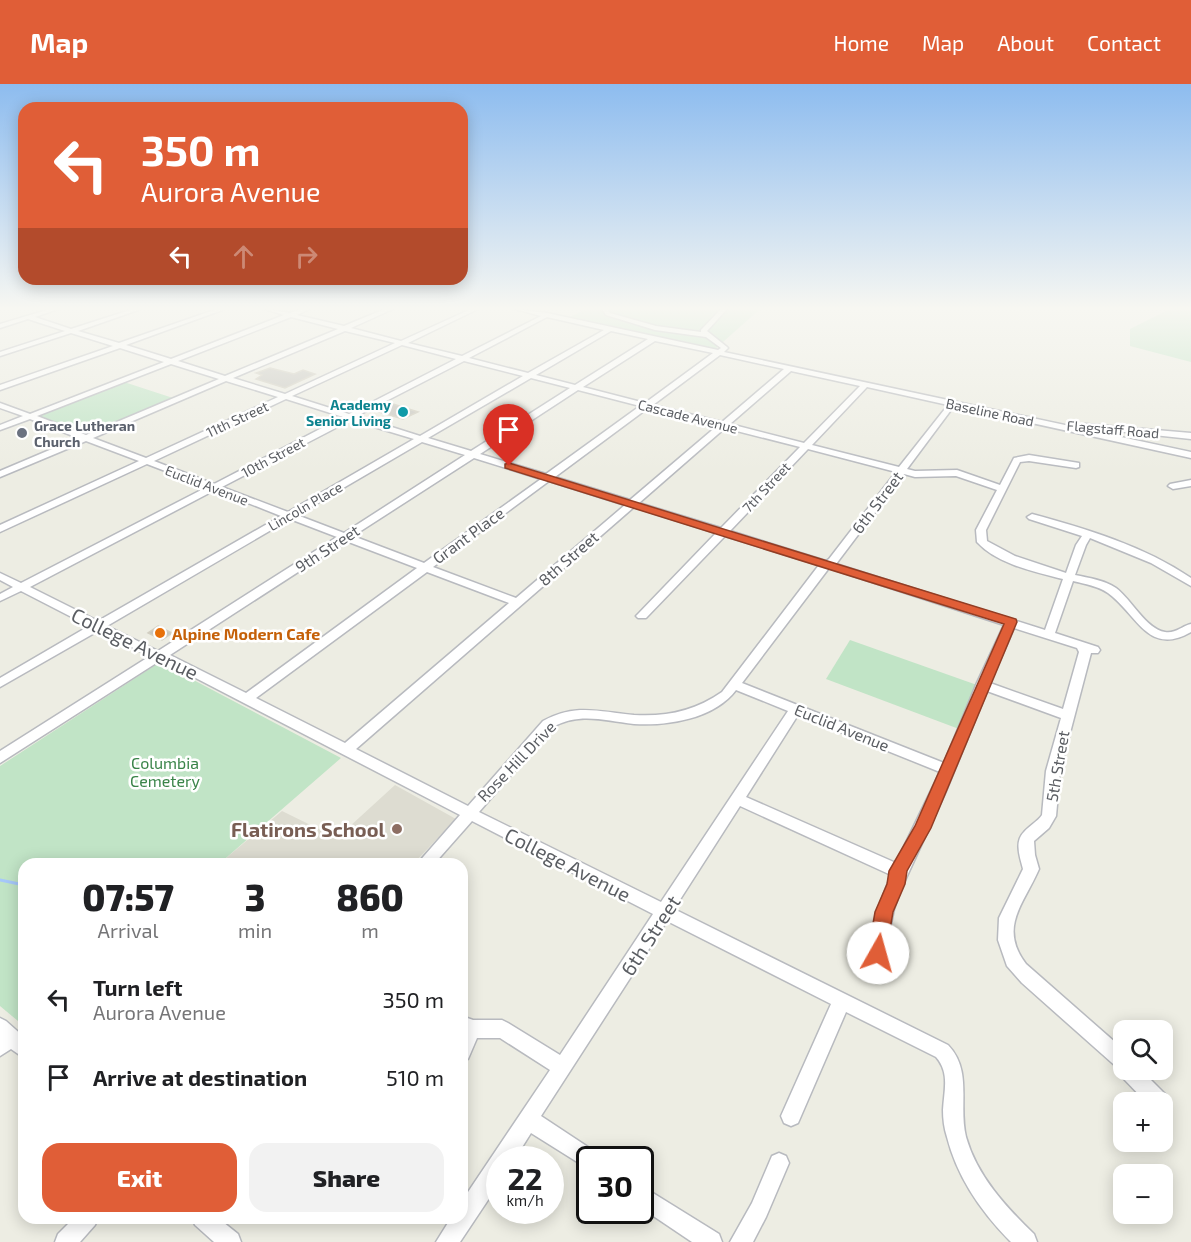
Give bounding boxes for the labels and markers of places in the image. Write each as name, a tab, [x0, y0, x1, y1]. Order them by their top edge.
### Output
place label: Academy Senior Living	[306, 396, 391, 429]
pin	[483, 404, 534, 466]
marker: Academy Senior Living	[396, 405, 410, 419]
place label: Grace Lutheran Church	[34, 417, 135, 450]
marker: Grace Lutheran Church	[15, 426, 29, 440]
place label: Alpine Modern Cafe	[172, 624, 320, 643]
marker: Alpine Modern Cafe	[153, 626, 167, 640]
place label: Flatirons School	[231, 817, 385, 841]
marker: Flatirons School	[390, 822, 404, 836]

